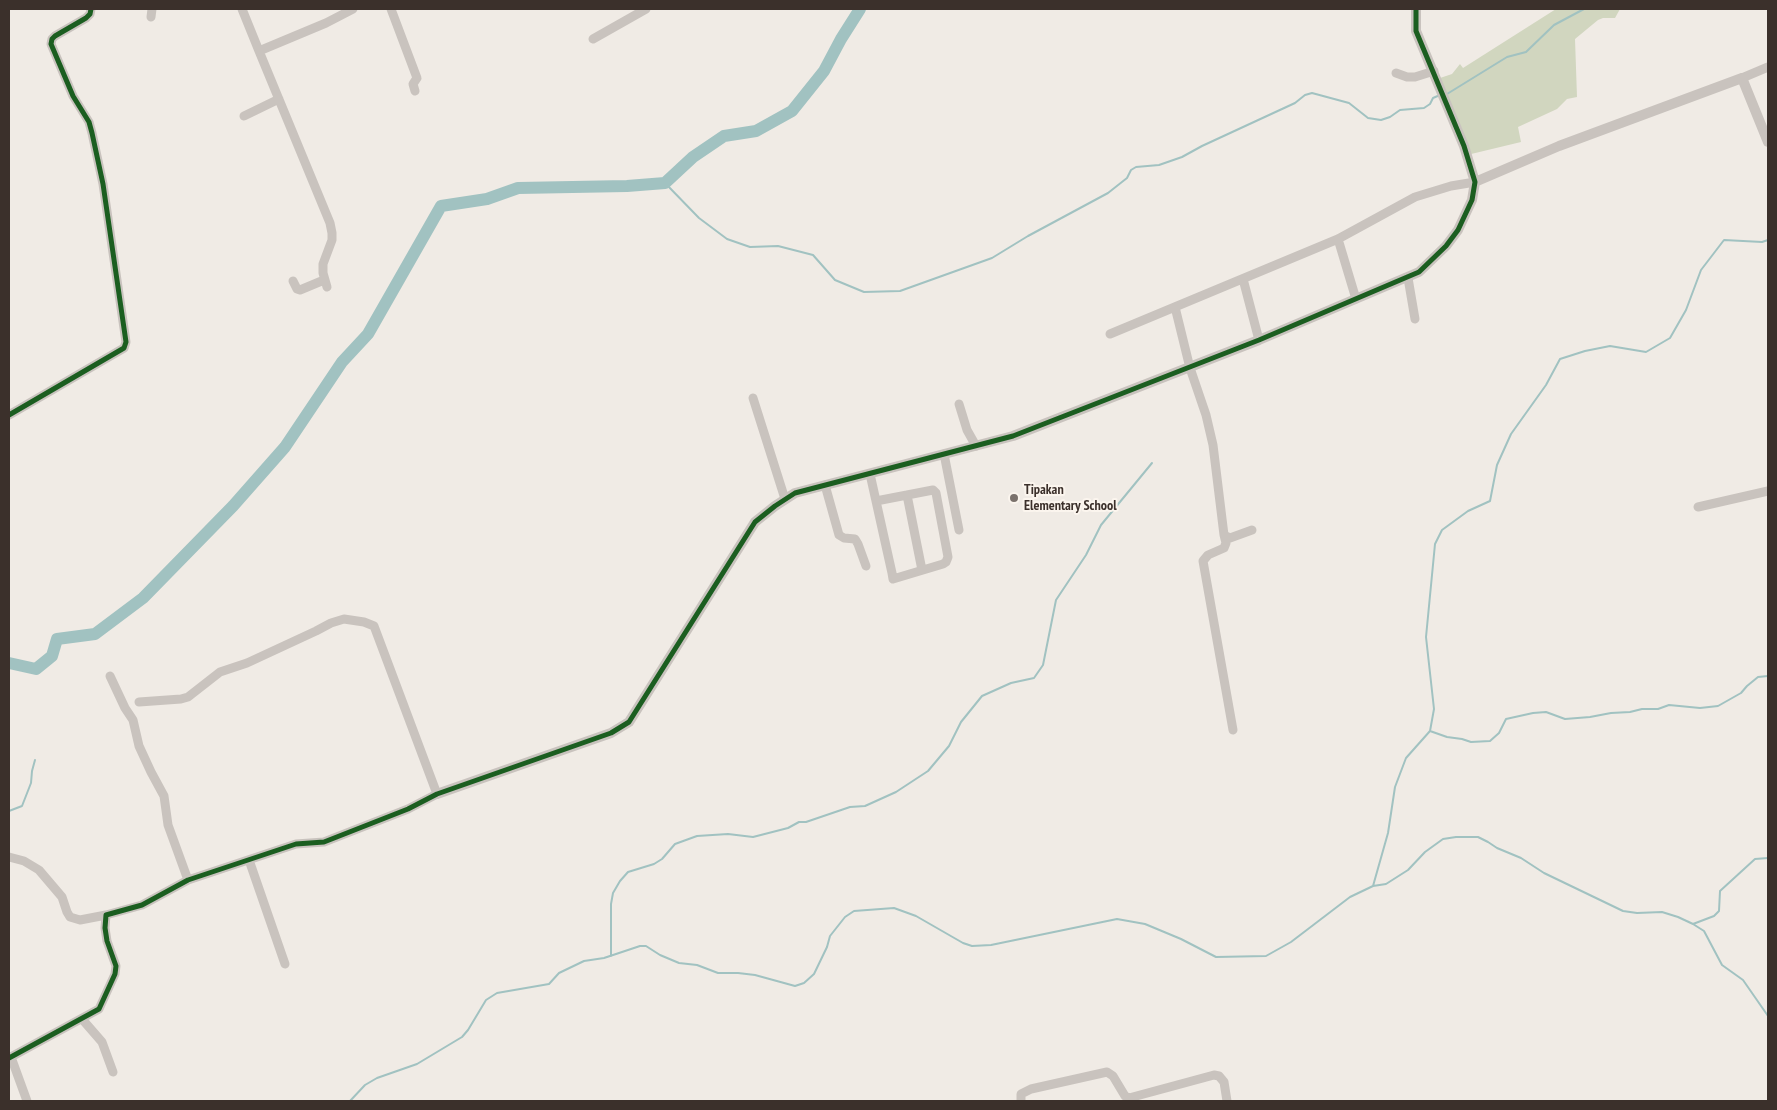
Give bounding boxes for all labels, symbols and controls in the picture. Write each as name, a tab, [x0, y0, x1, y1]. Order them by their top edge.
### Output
place label: Tipakan Elementary School	[1024, 482, 1117, 514]
marker: Tipakan Elementary School	[1008, 492, 1020, 504]

